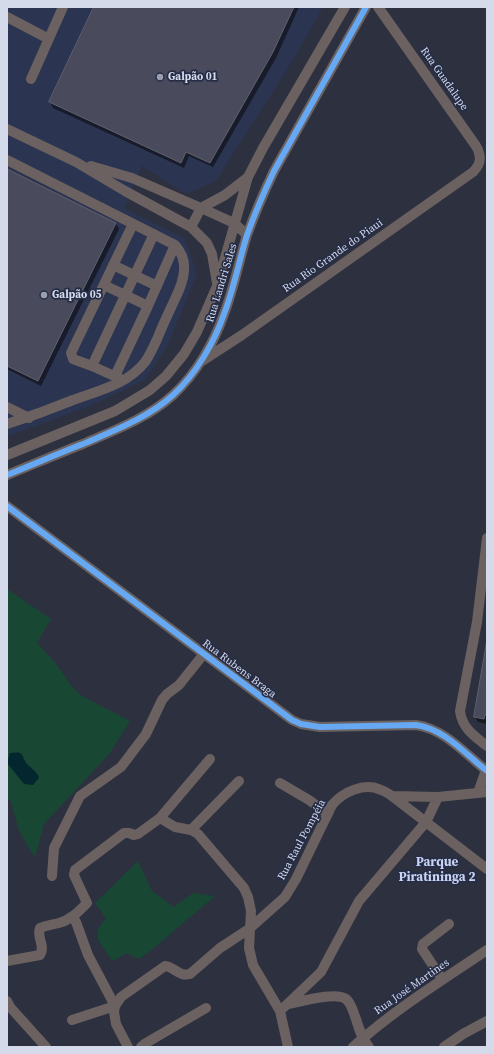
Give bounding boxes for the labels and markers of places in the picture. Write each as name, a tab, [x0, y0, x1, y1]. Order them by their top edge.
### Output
place label: Galpão 01	[168, 70, 218, 84]
marker: Galpão 01	[155, 72, 165, 82]
place label: Galpão 05	[52, 288, 102, 302]
marker: Galpão 05	[39, 290, 49, 300]

